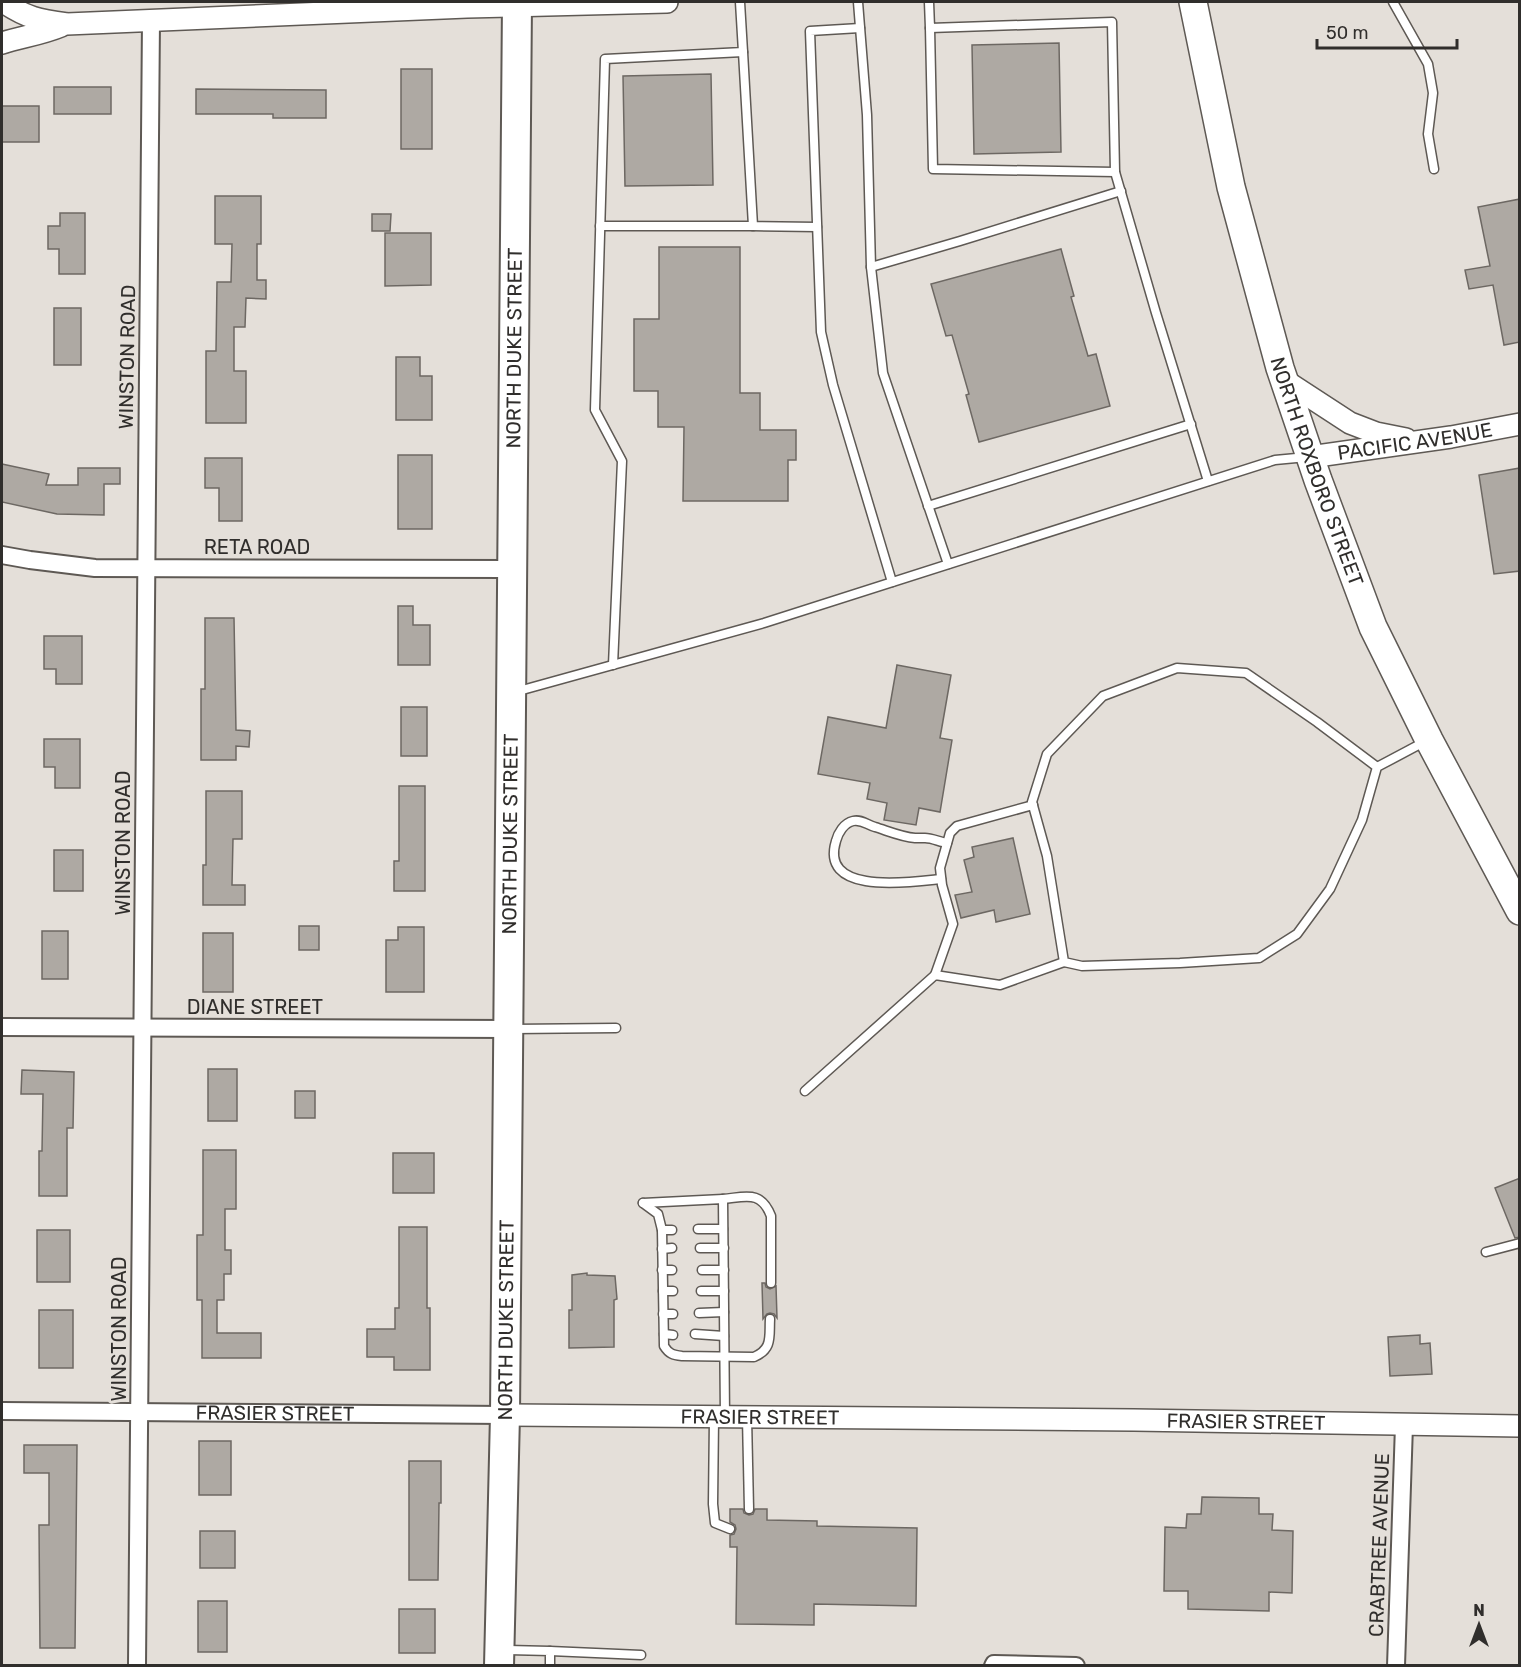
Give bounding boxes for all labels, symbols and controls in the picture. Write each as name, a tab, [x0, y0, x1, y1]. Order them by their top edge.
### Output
scale bar	[1317, 12, 1456, 50]
text: 50 m	[1326, 22, 1369, 44]
street label: NORTH DUKE STREET	[501, 247, 527, 449]
street label: WINSTON ROAD	[114, 284, 140, 430]
street label: NORTH ROXBORO STREET	[1266, 354, 1369, 589]
street label: PACIFIC AVENUE	[1336, 417, 1494, 465]
street label: RETA ROAD	[204, 535, 310, 559]
street label: NORTH DUKE STREET	[497, 733, 523, 935]
street label: WINSTON ROAD	[111, 771, 135, 915]
street label: DIANE STREET	[187, 995, 324, 1019]
street label: NORTH DUKE STREET	[493, 1219, 519, 1421]
street label: WINSTON ROAD	[107, 1257, 131, 1401]
street label: FRASIER STREET	[195, 1401, 355, 1426]
street label: FRASIER STREET	[680, 1404, 840, 1430]
street label: FRASIER STREET	[1166, 1409, 1326, 1435]
street label: CRABTREE AVENUE	[1364, 1453, 1394, 1637]
north arrow	[1449, 1595, 1509, 1655]
text: N	[1473, 1601, 1485, 1620]

